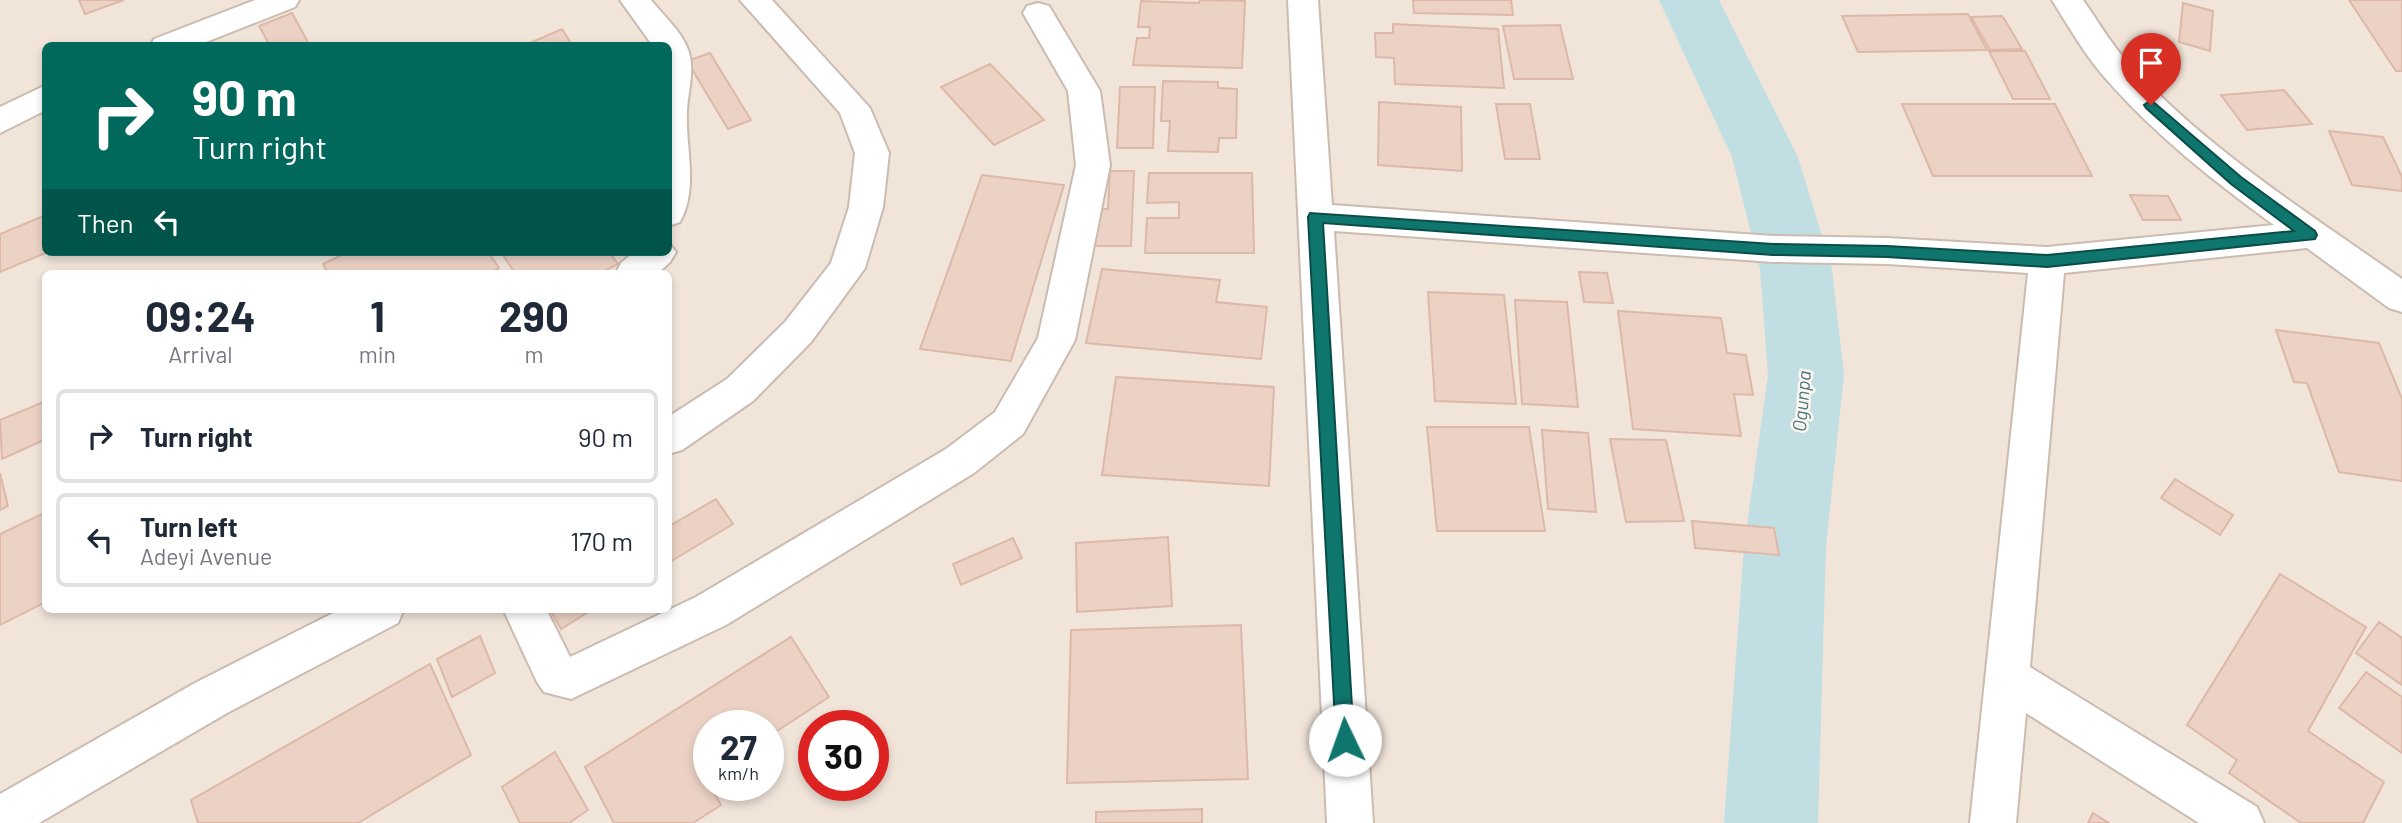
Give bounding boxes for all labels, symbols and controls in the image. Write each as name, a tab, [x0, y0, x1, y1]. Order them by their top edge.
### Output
pin	[2121, 33, 2181, 105]
icon: arrive	[2132, 44, 2170, 82]
text: 90 m	[192, 67, 297, 126]
icon: right	[77, 70, 168, 161]
text: Turn right	[192, 127, 327, 165]
icon: left	[148, 203, 186, 241]
text: Then	[77, 207, 134, 238]
text: 09:24	[145, 290, 256, 340]
text: 1	[370, 290, 385, 340]
text: 290	[499, 290, 569, 340]
text: Arrival	[168, 340, 232, 368]
text: min	[359, 340, 396, 368]
text: m	[524, 340, 543, 368]
water label: Ogunpa	[1787, 370, 1815, 432]
icon: right	[81, 417, 119, 455]
text: Turn right	[140, 421, 253, 452]
text: 90 m	[578, 421, 633, 452]
text: Turn left	[140, 511, 238, 542]
icon: left	[81, 521, 119, 559]
text: 170 m	[570, 525, 633, 556]
text: Adeyi Avenue	[140, 542, 272, 570]
position arrow	[1308, 703, 1382, 777]
speed limit sign: 30	[798, 710, 889, 801]
text: 27	[720, 725, 757, 767]
text: km/h	[718, 762, 759, 784]

